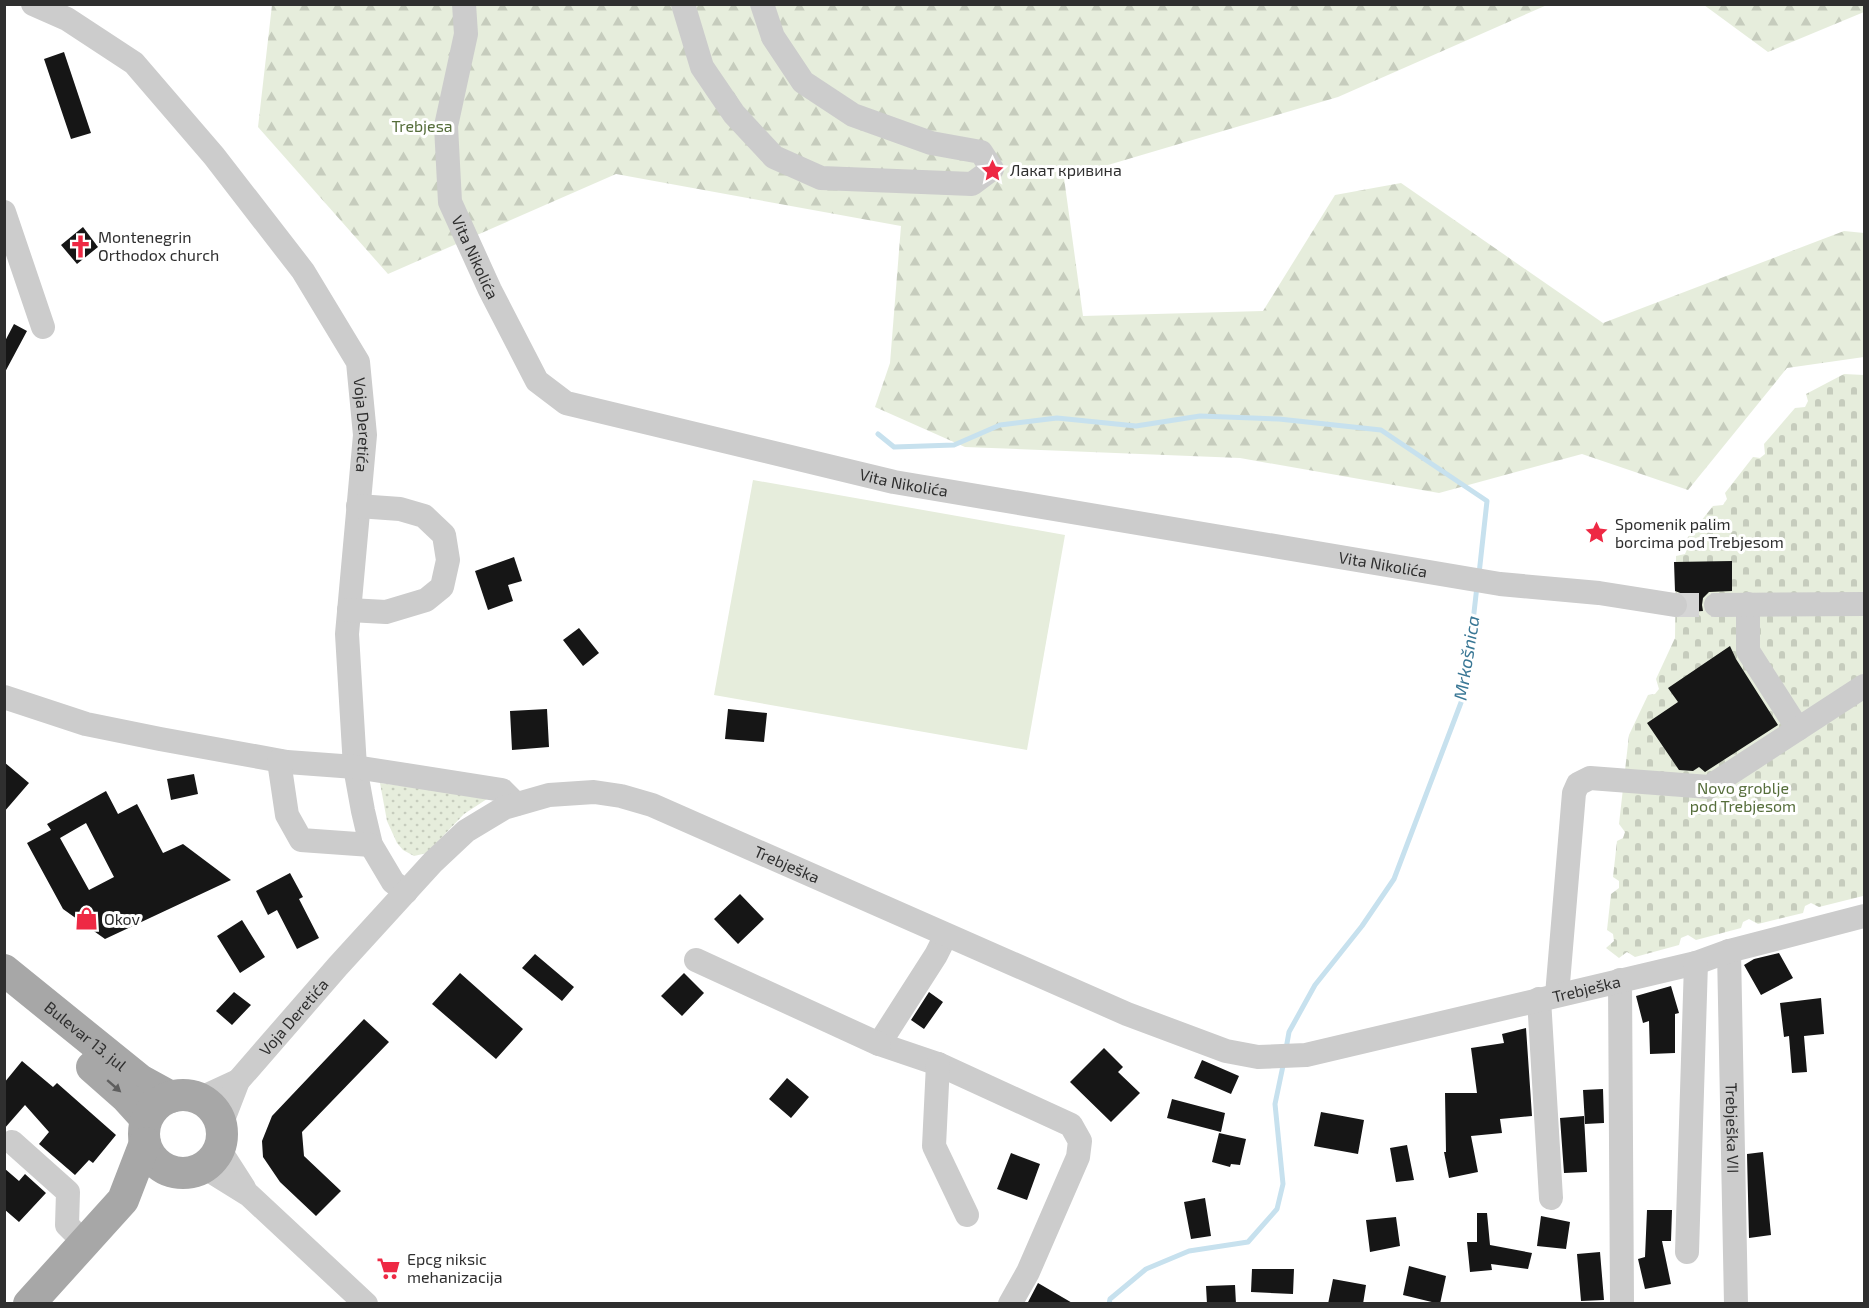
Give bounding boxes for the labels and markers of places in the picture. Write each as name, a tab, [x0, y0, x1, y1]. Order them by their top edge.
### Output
place icon: Лакат кривина	[979, 157, 1005, 183]
place label: Лакат кривина	[1010, 160, 1122, 179]
place label: Montenegrin Orthodox church	[98, 227, 219, 264]
church icon: Montenegrin Orthodox church	[67, 233, 93, 259]
place label: Spomenik palim borcima pod Trebjesom	[1615, 514, 1784, 552]
place icon: Spomenik palim borcima pod Trebjesom	[1584, 520, 1610, 546]
shop icon: Okov	[73, 906, 99, 932]
place label: Okov	[104, 909, 141, 928]
place label: Epcg niksic mehanizacija	[407, 1249, 502, 1287]
supermarket icon: Epcg niksic mehanizacija	[376, 1255, 402, 1281]

